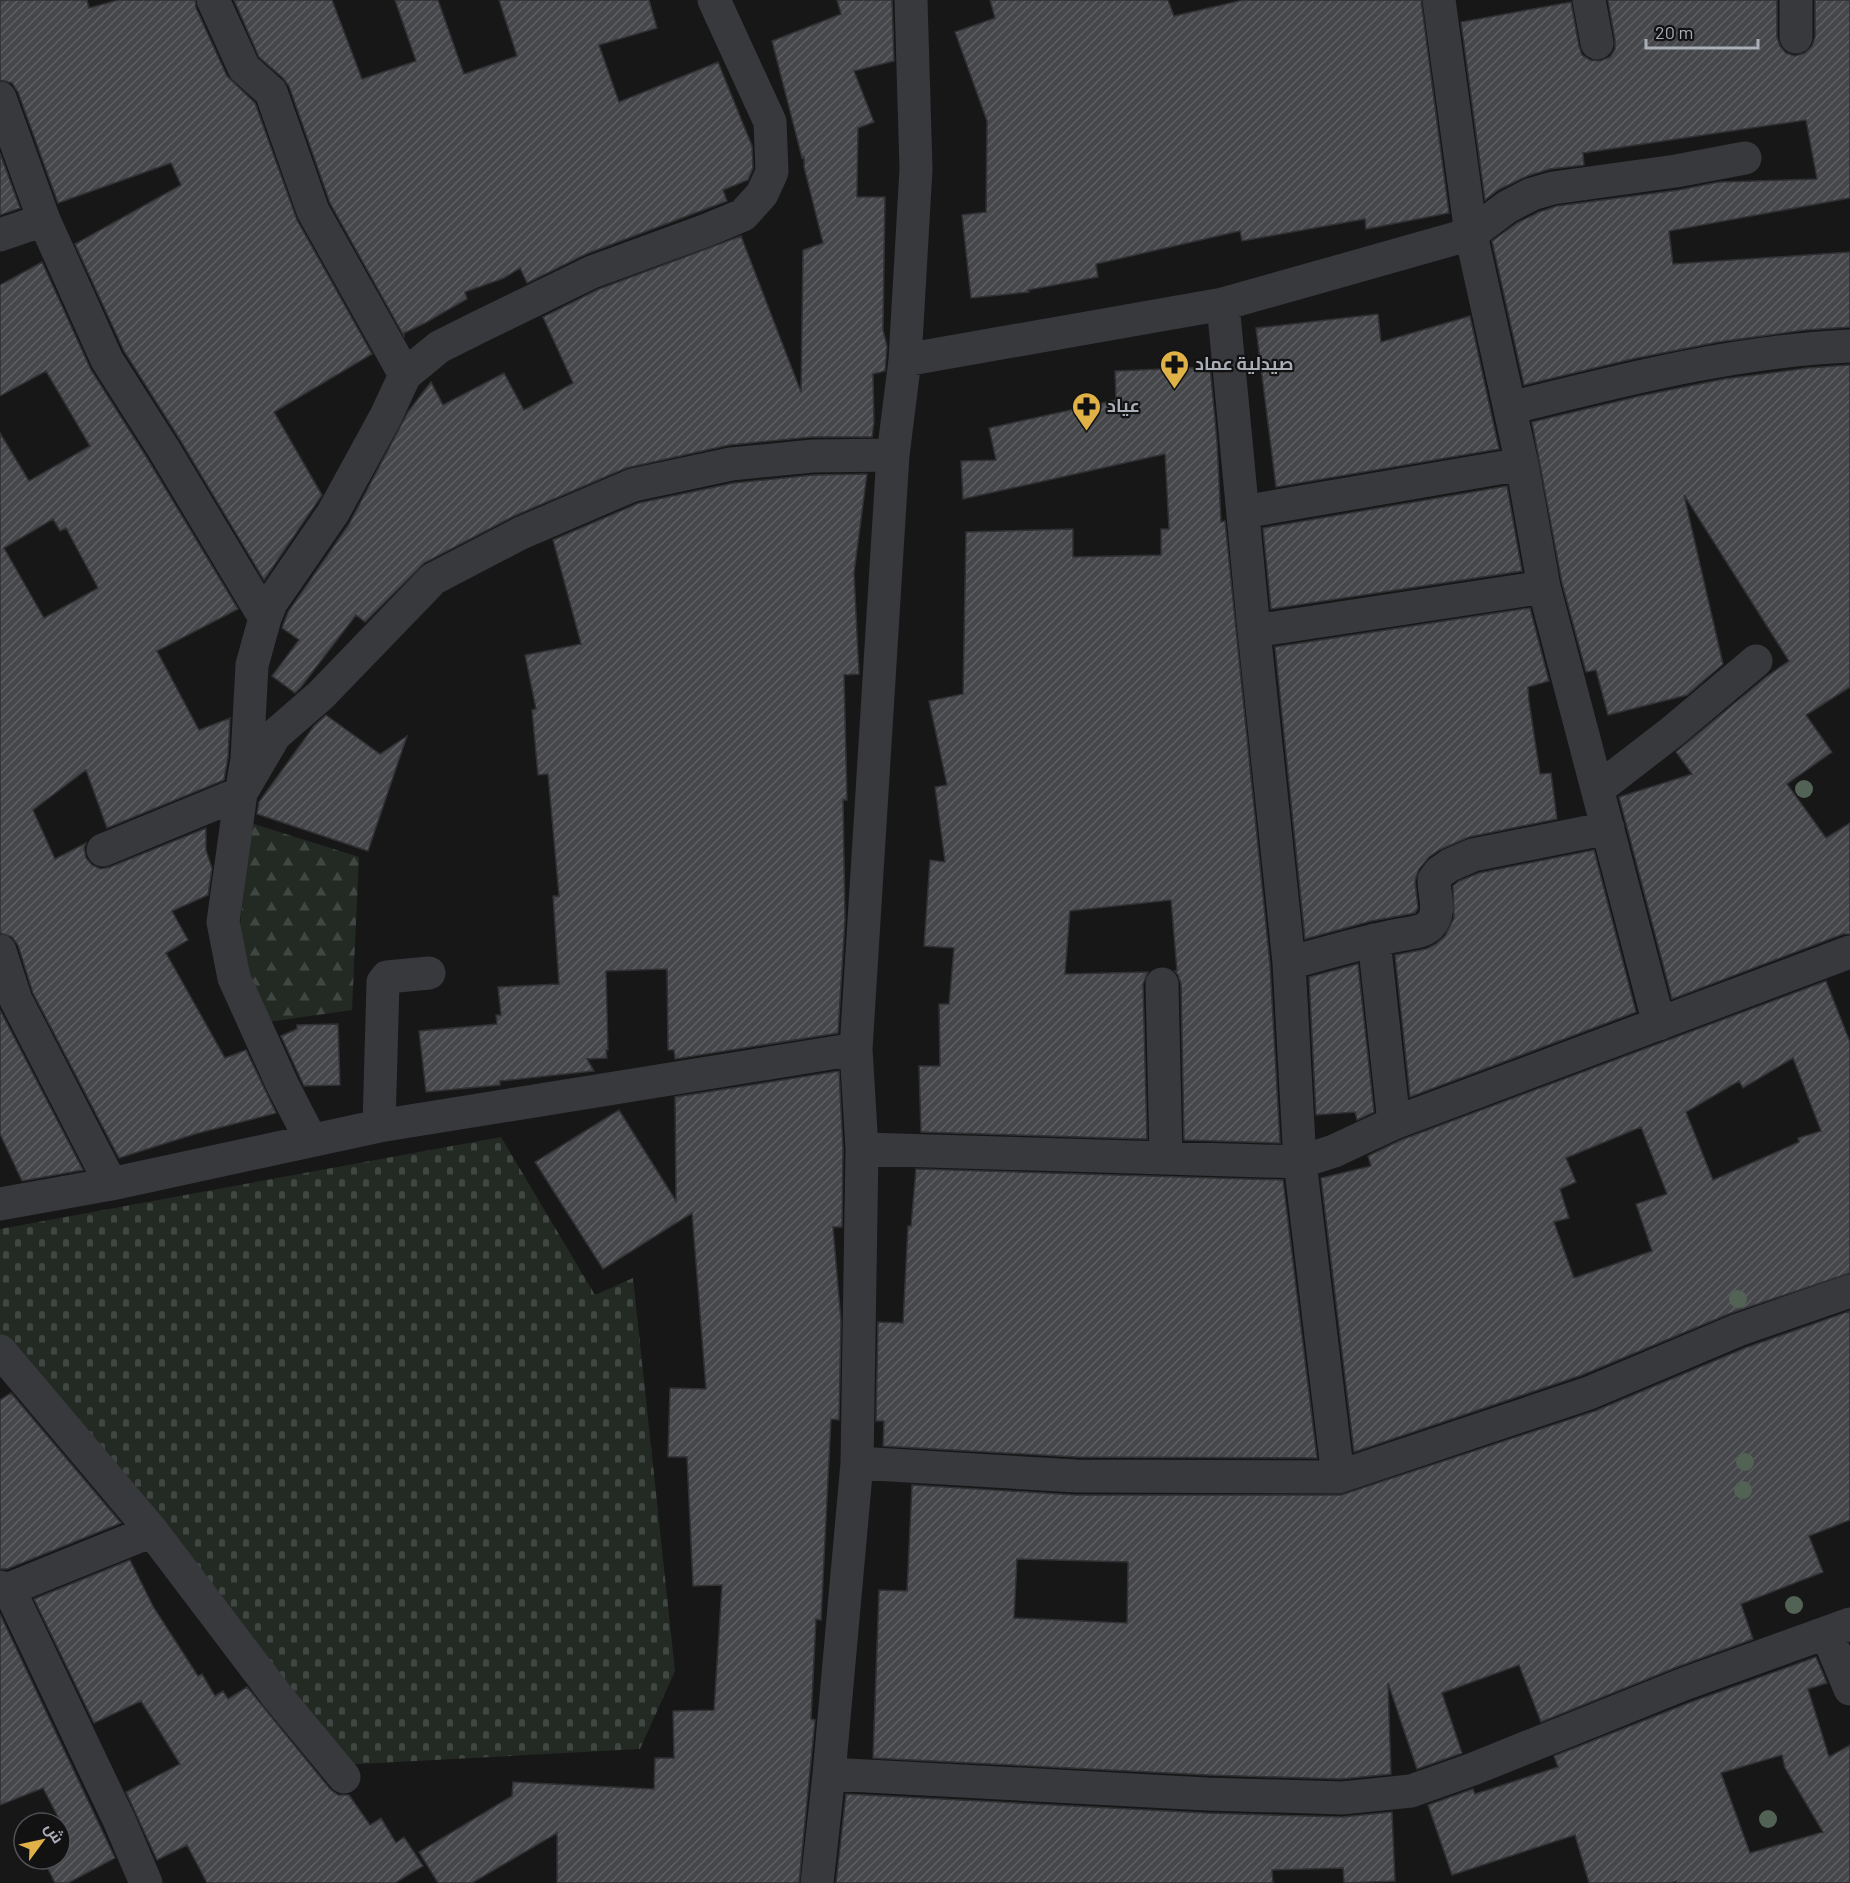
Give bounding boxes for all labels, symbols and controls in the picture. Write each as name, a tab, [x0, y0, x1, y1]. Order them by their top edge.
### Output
scale bar	[1646, 12, 1758, 50]
text: 20 m	[1655, 21, 1693, 43]
pharmacy icon: صيدلية عماد	[1158, 348, 1190, 390]
place label: صيدلية عماد	[1195, 352, 1294, 374]
pharmacy icon: عياد	[1070, 390, 1102, 432]
place label: عياد	[1107, 394, 1140, 416]
north arrow	[12, 1811, 72, 1871]
text: ش	[41, 1819, 69, 1847]

